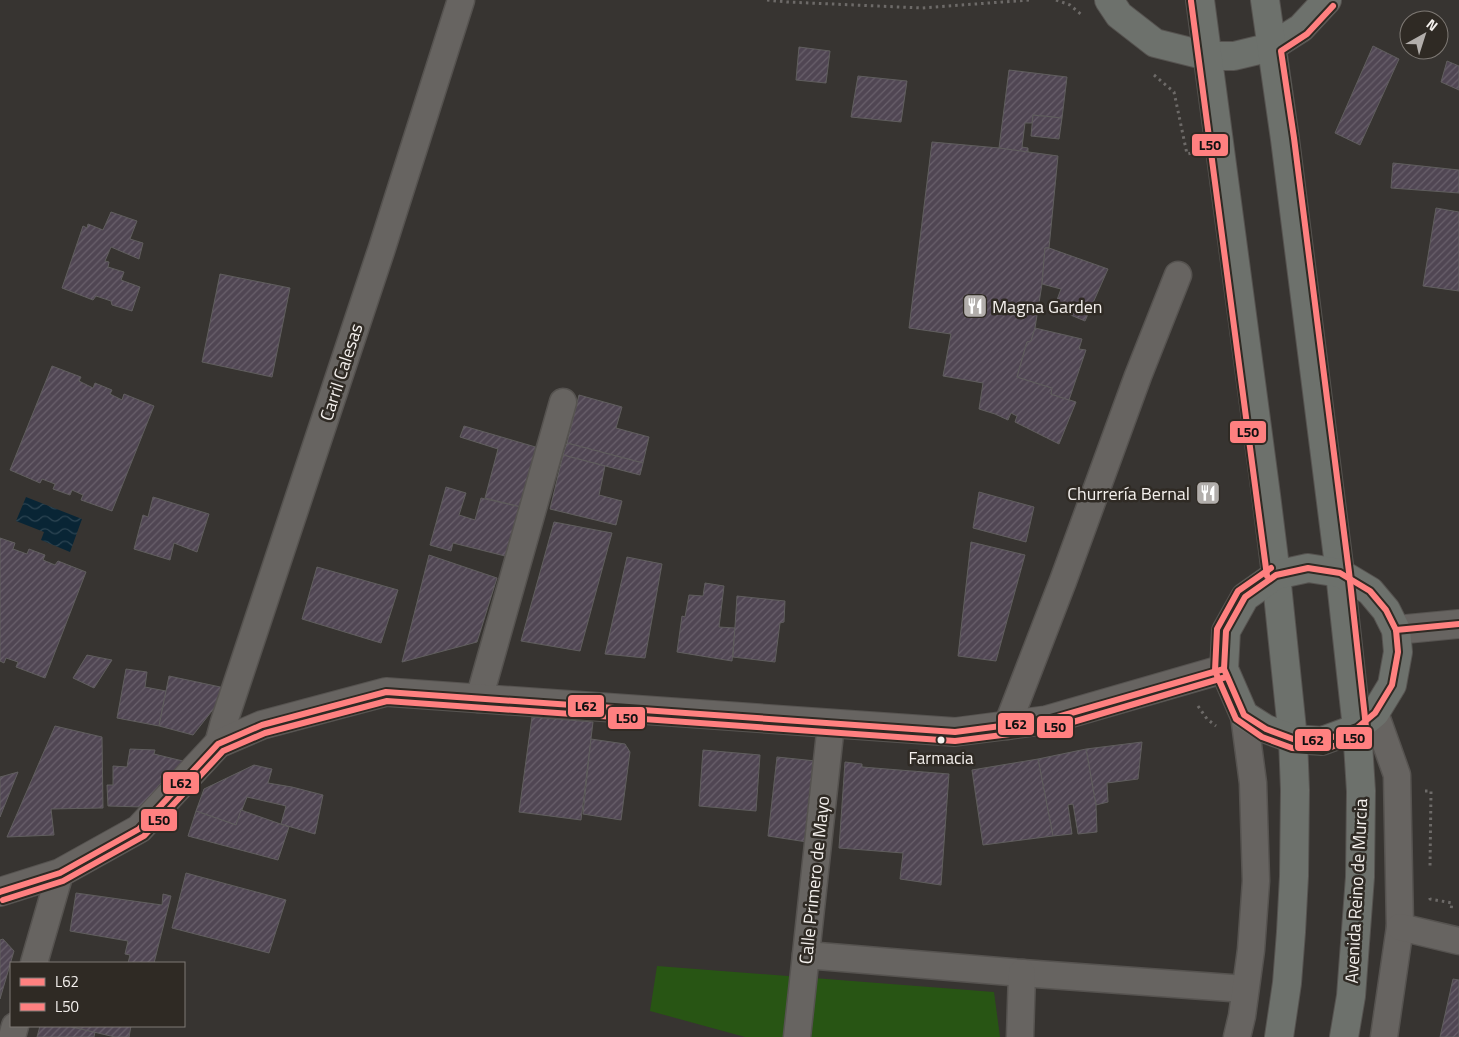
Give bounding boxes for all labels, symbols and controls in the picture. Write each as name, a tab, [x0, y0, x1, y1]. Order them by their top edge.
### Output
north arrow	[1399, 10, 1449, 60]
text: N	[1422, 13, 1443, 36]
line badge: L50	[1191, 133, 1229, 157]
text: L50	[1199, 134, 1221, 155]
restaurant icon: Magna Garden	[962, 293, 988, 319]
place label: Magna Garden	[992, 293, 1102, 320]
street label: Carril Calesas	[313, 320, 369, 424]
line badge: L50	[1229, 420, 1267, 444]
text: L50	[1237, 421, 1259, 442]
place label: Churrería Bernal	[1067, 480, 1190, 507]
restaurant icon: Churrería Bernal	[1195, 480, 1221, 506]
line badge: L62	[567, 694, 605, 718]
text: L62	[575, 695, 597, 716]
line badge: L50	[607, 706, 646, 730]
text: L50	[616, 707, 638, 728]
line badge: L62	[997, 712, 1035, 736]
text: L62	[1005, 713, 1027, 734]
line badge: L50	[1036, 715, 1074, 739]
text: L50	[1044, 716, 1066, 737]
line badge: L50	[1335, 726, 1373, 750]
text: L50	[1343, 727, 1365, 748]
line badge: L62	[1294, 728, 1332, 752]
text: L62	[1302, 729, 1324, 750]
marker: Farmacia	[936, 735, 946, 745]
place label: Farmacia	[908, 745, 974, 771]
line badge: L62	[162, 771, 200, 795]
text: L62	[170, 772, 192, 793]
street label: Calle Primero de Mayo	[792, 794, 836, 966]
street label: Avenida Reino de Murcia	[1338, 798, 1374, 984]
line badge: L50	[140, 808, 178, 832]
text: L50	[148, 809, 170, 830]
legend	[10, 962, 185, 1027]
text: L62	[55, 970, 79, 993]
text: L50	[55, 995, 79, 1018]

